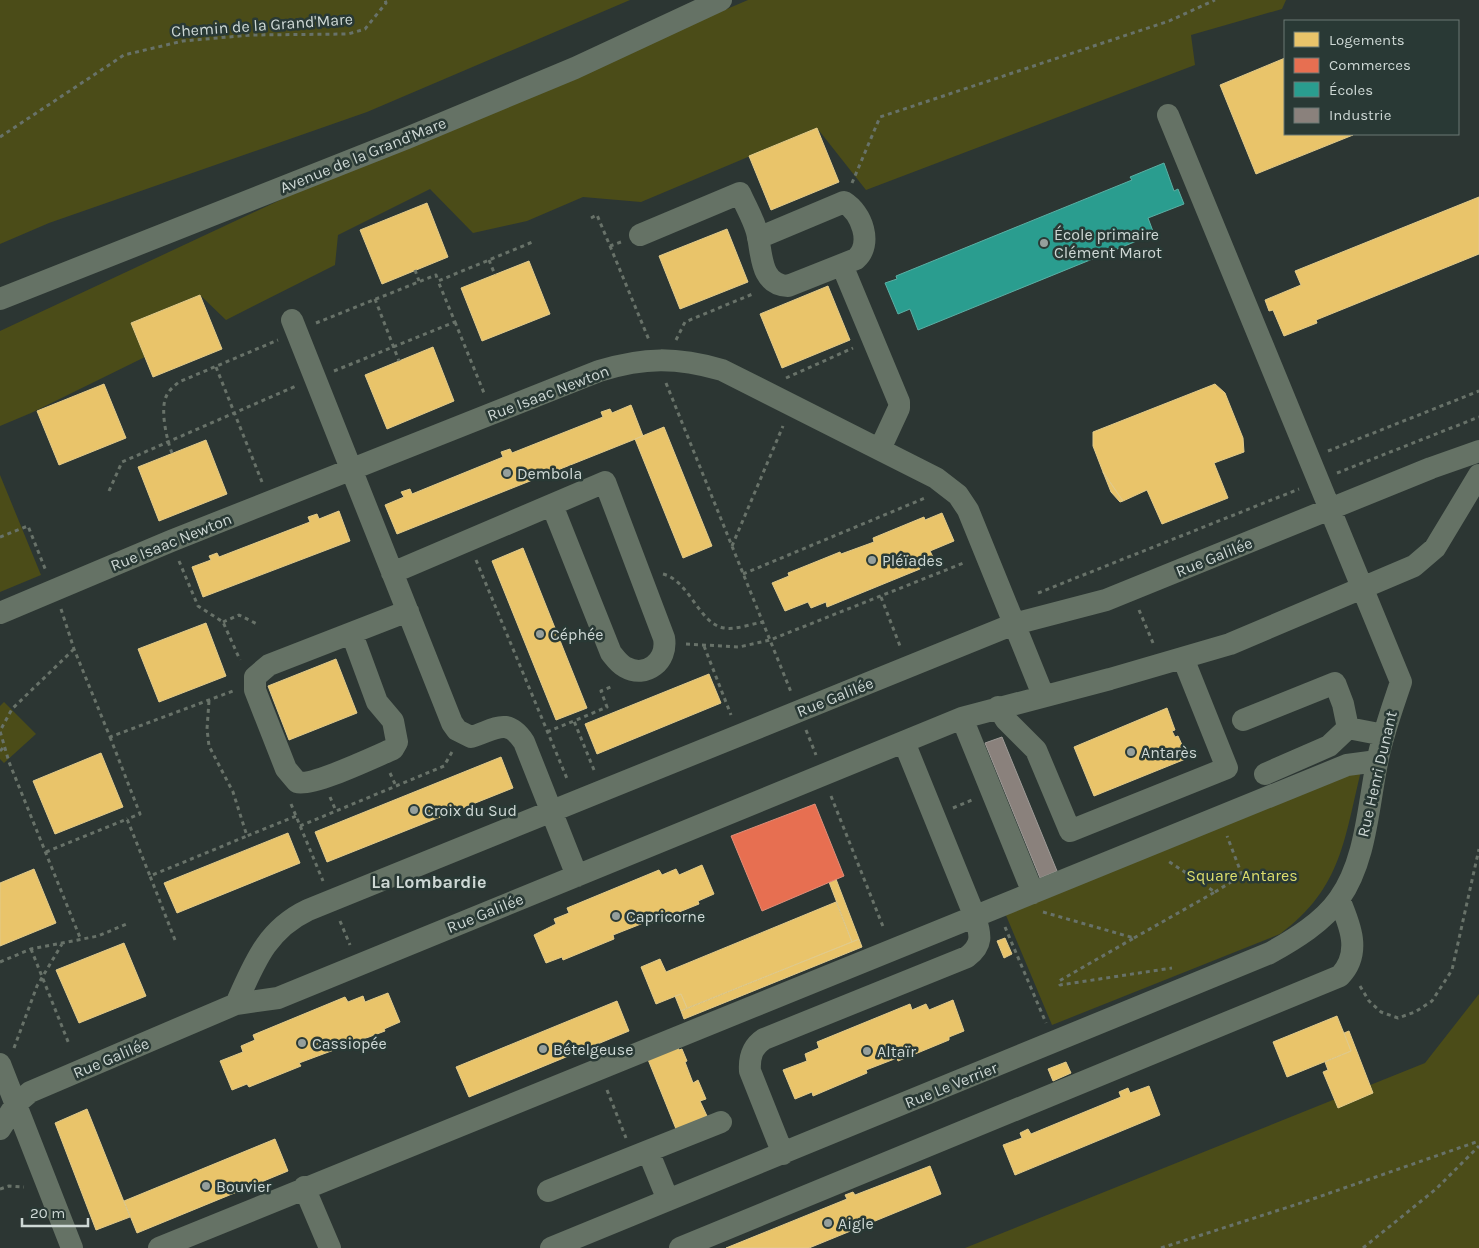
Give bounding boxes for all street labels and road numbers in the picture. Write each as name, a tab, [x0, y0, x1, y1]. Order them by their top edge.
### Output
street label: Chemin de la Grand'Mare	[171, 9, 353, 41]
street label: Avenue de la Grand'Mare	[277, 113, 449, 197]
street label: Rue Isaac Newton	[484, 361, 612, 425]
street label: Rue Isaac Newton	[108, 509, 234, 575]
street label: Rue Galilée	[1173, 533, 1255, 581]
street label: Rue Galilée	[794, 673, 876, 721]
street label: Rue Henri Dunant	[1353, 709, 1401, 839]
street label: Rue Galilée	[444, 889, 526, 937]
street label: Rue Galilée	[70, 1033, 152, 1083]
street label: Rue Le Verrier	[902, 1058, 1000, 1112]

